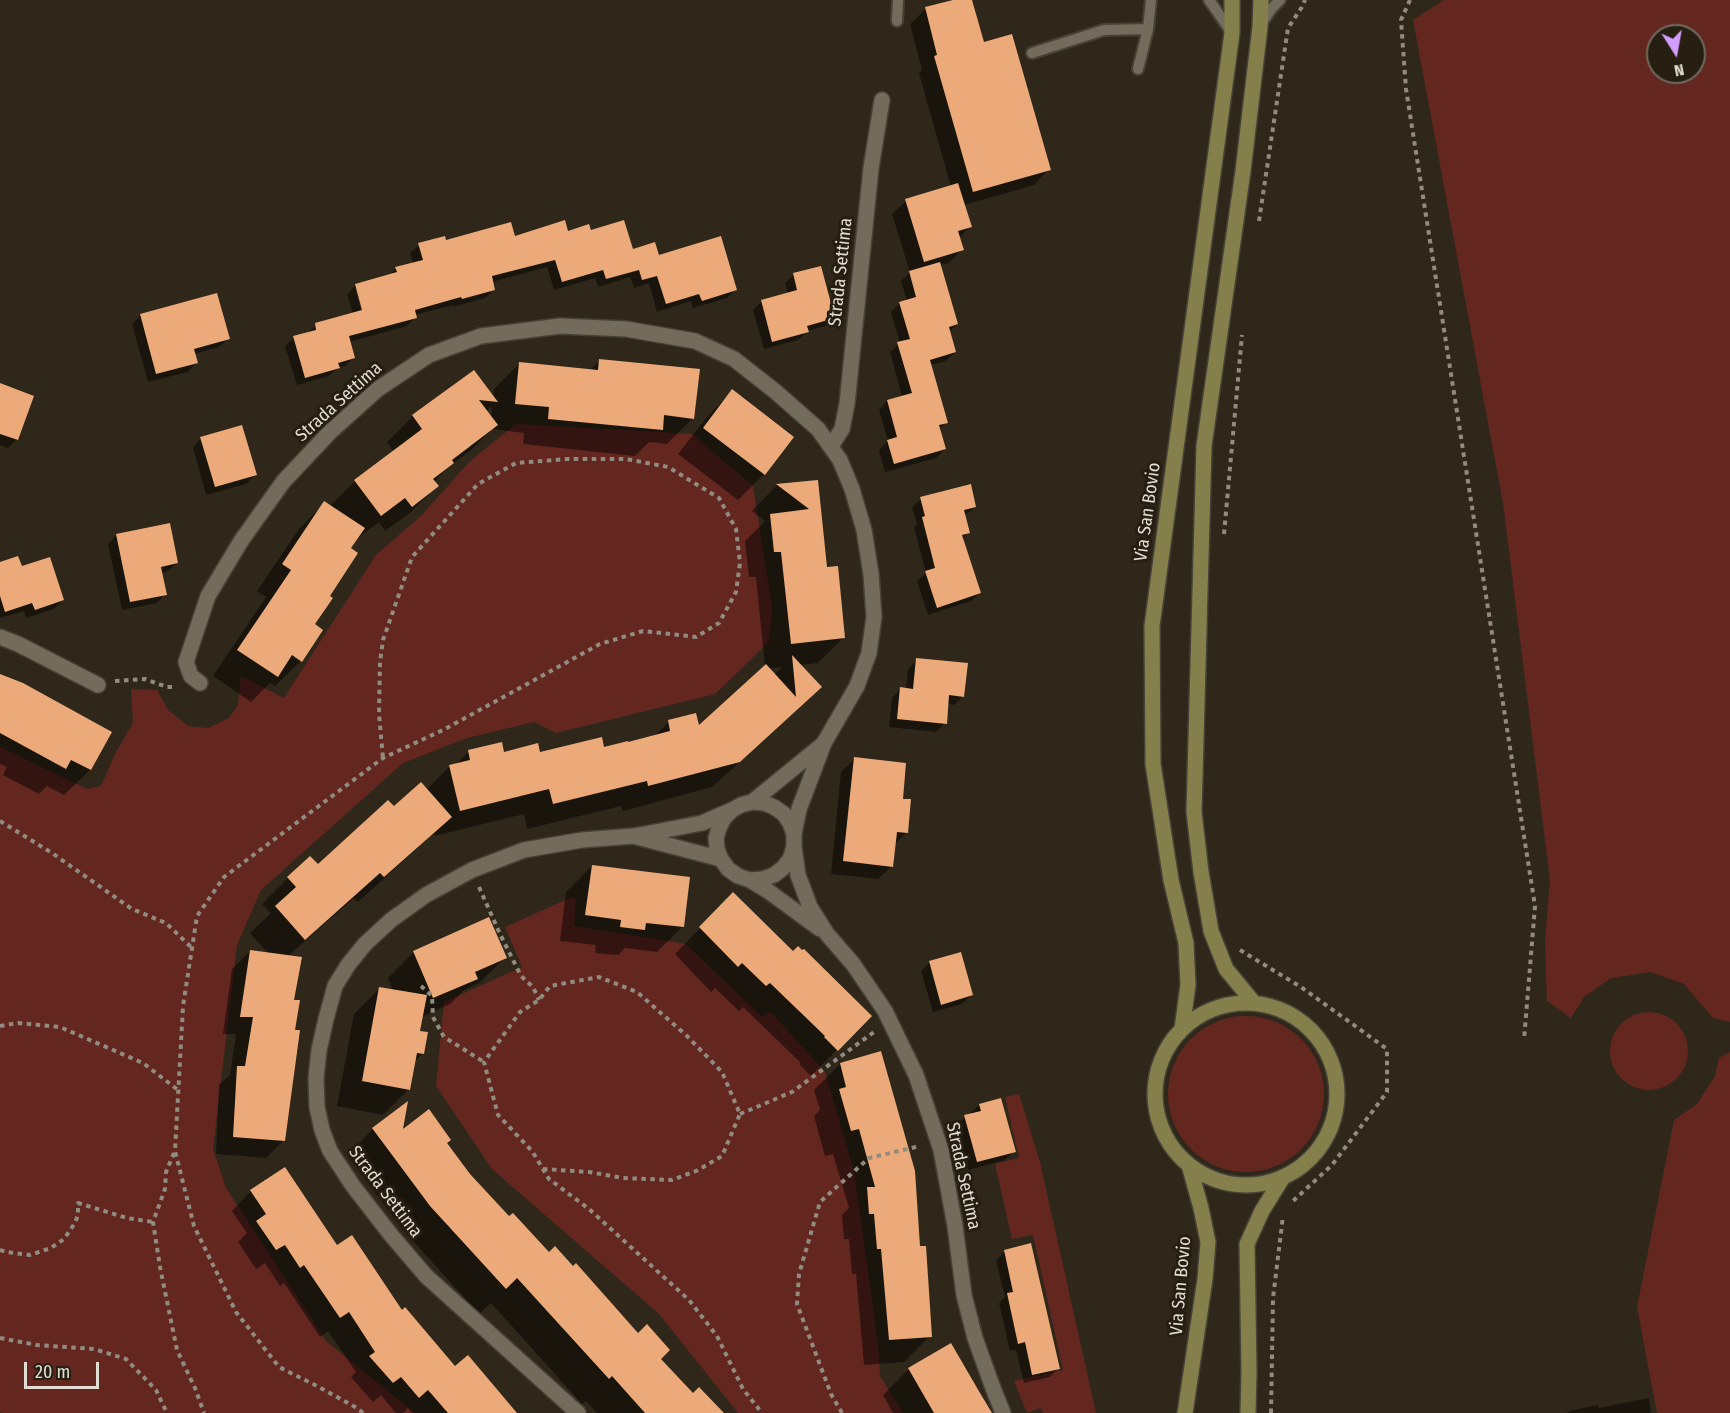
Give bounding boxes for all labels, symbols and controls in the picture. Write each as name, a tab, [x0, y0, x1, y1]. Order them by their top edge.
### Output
north arrow	[1646, 24, 1706, 84]
text: N	[1673, 60, 1686, 80]
street label: Strada Settima	[825, 217, 857, 327]
street label: Strada Settima	[291, 358, 387, 446]
street label: Via San Bovio	[1130, 461, 1166, 563]
street label: Strada Settima	[941, 1121, 985, 1231]
street label: Strada Settima	[344, 1142, 426, 1242]
street label: Via San Bovio	[1166, 1236, 1196, 1336]
scale bar	[27, 1350, 102, 1388]
text: 20 m	[35, 1361, 70, 1383]

